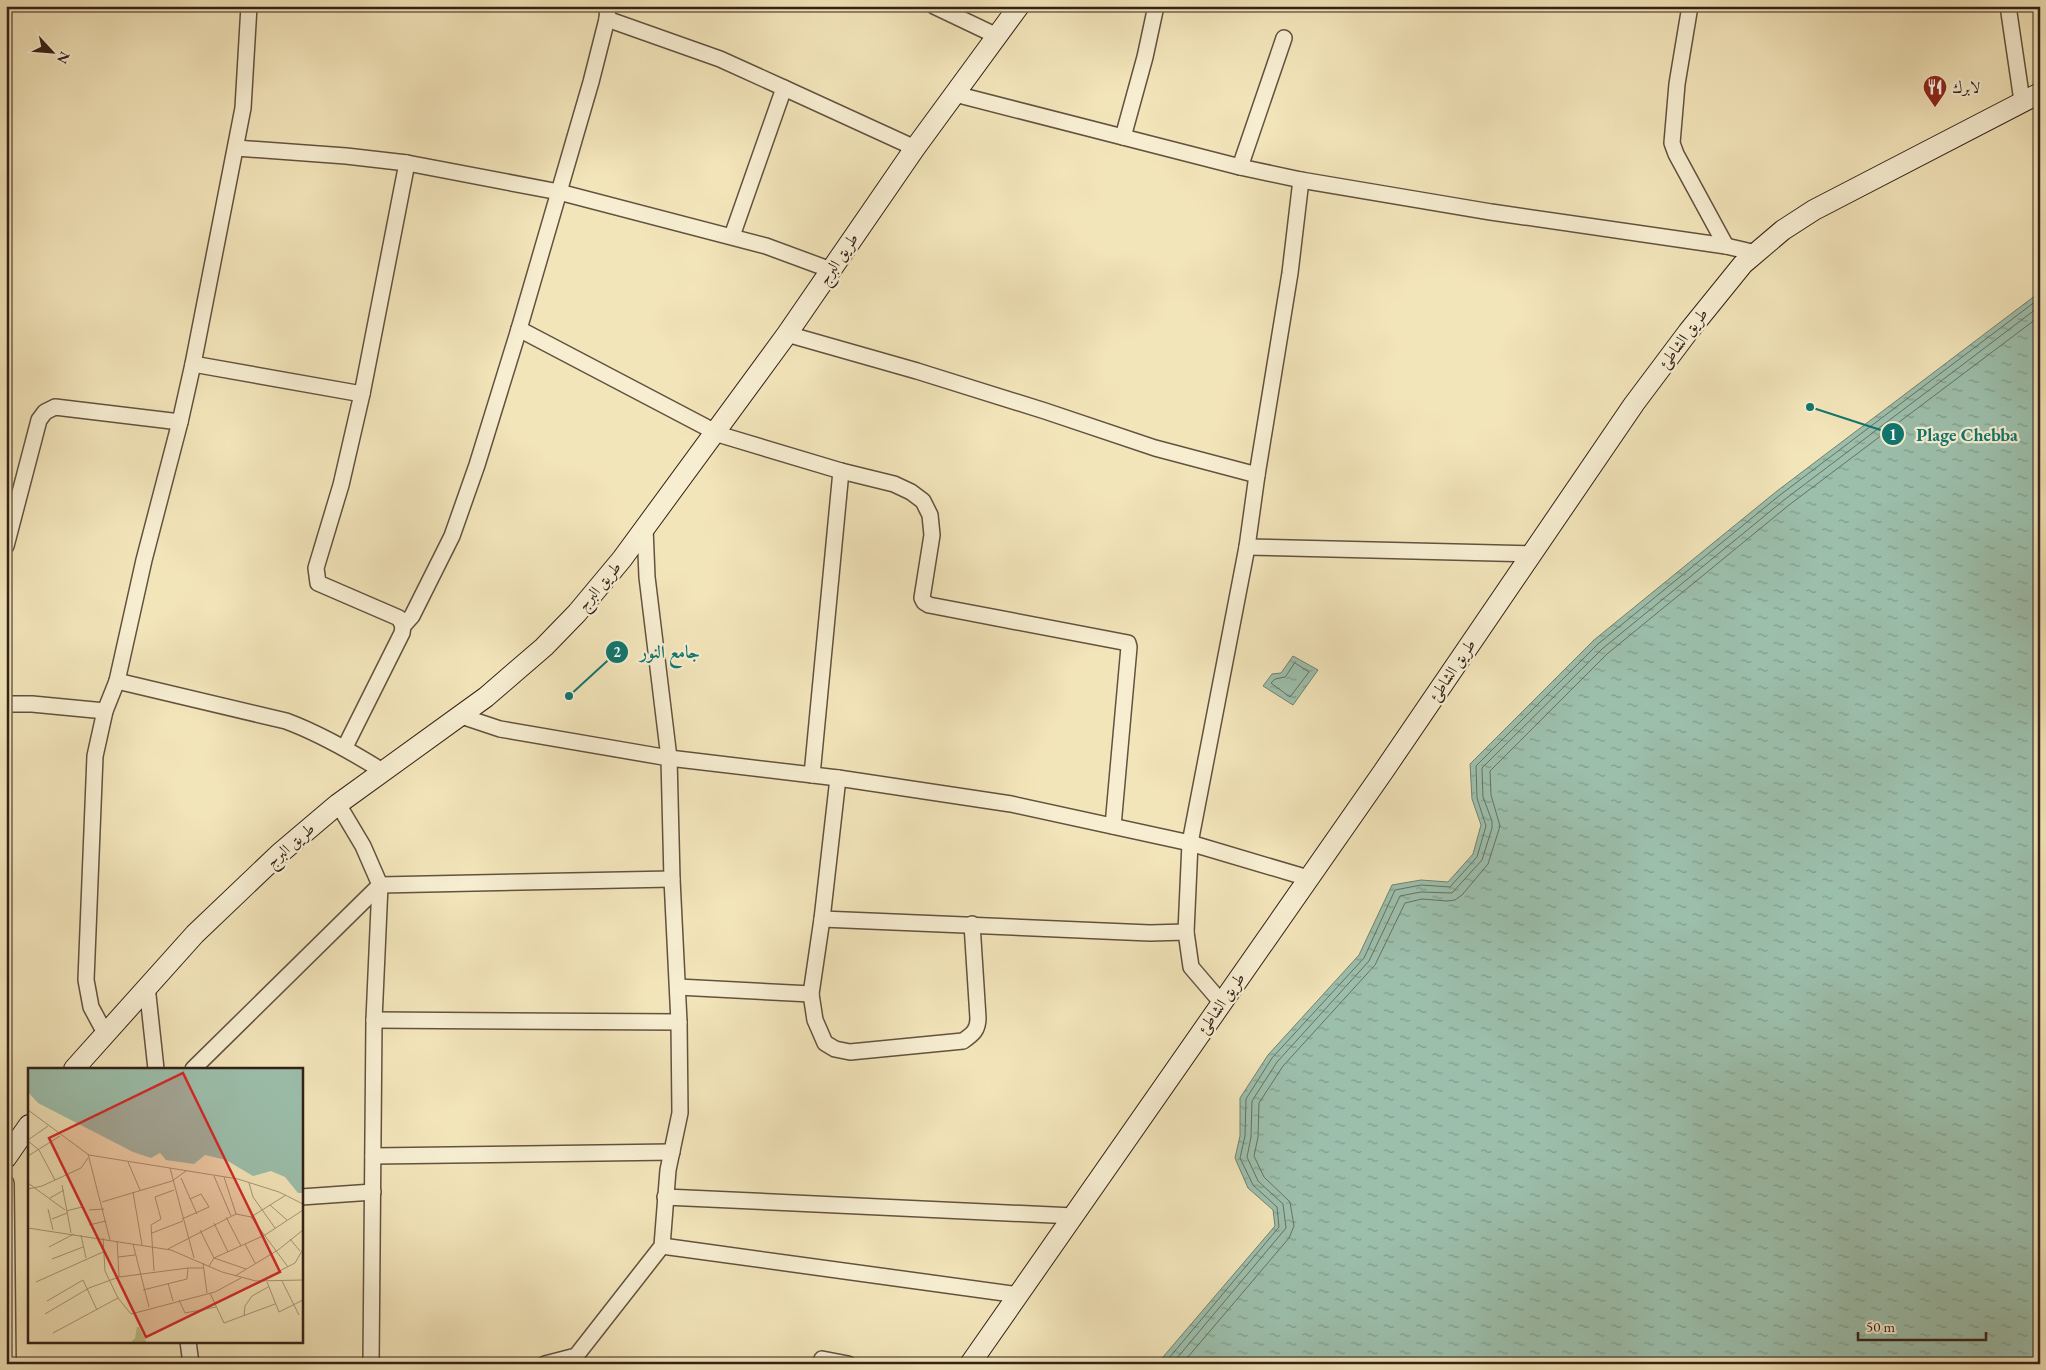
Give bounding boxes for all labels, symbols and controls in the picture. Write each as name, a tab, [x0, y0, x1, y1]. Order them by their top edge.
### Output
north arrow	[28, 28, 78, 78]
text: N	[53, 49, 74, 67]
restaurant icon: لابرك	[1922, 74, 1948, 108]
place label: لابرك	[1952, 77, 1981, 98]
street label: طريق البرج	[813, 229, 866, 291]
street label: طريق الشاطئ	[1654, 304, 1713, 373]
callout: Plage Chebba	[1881, 418, 2027, 451]
text: Plage Chebba	[1916, 423, 2018, 446]
text: 1	[1889, 425, 1897, 444]
street label: طريق البرج	[572, 557, 629, 618]
callout: جامع النور	[605, 635, 710, 668]
street label: طريق الشاطئ	[1424, 635, 1481, 705]
text: جامع النور	[638, 640, 700, 669]
text: 2	[613, 642, 621, 661]
street label: طريق البرج	[261, 818, 321, 875]
street label: طريق الشاطئ	[1192, 968, 1250, 1038]
inset map	[28, 1068, 302, 1342]
scale bar	[1858, 1310, 1986, 1342]
text: 50 m	[1866, 1317, 1895, 1336]

